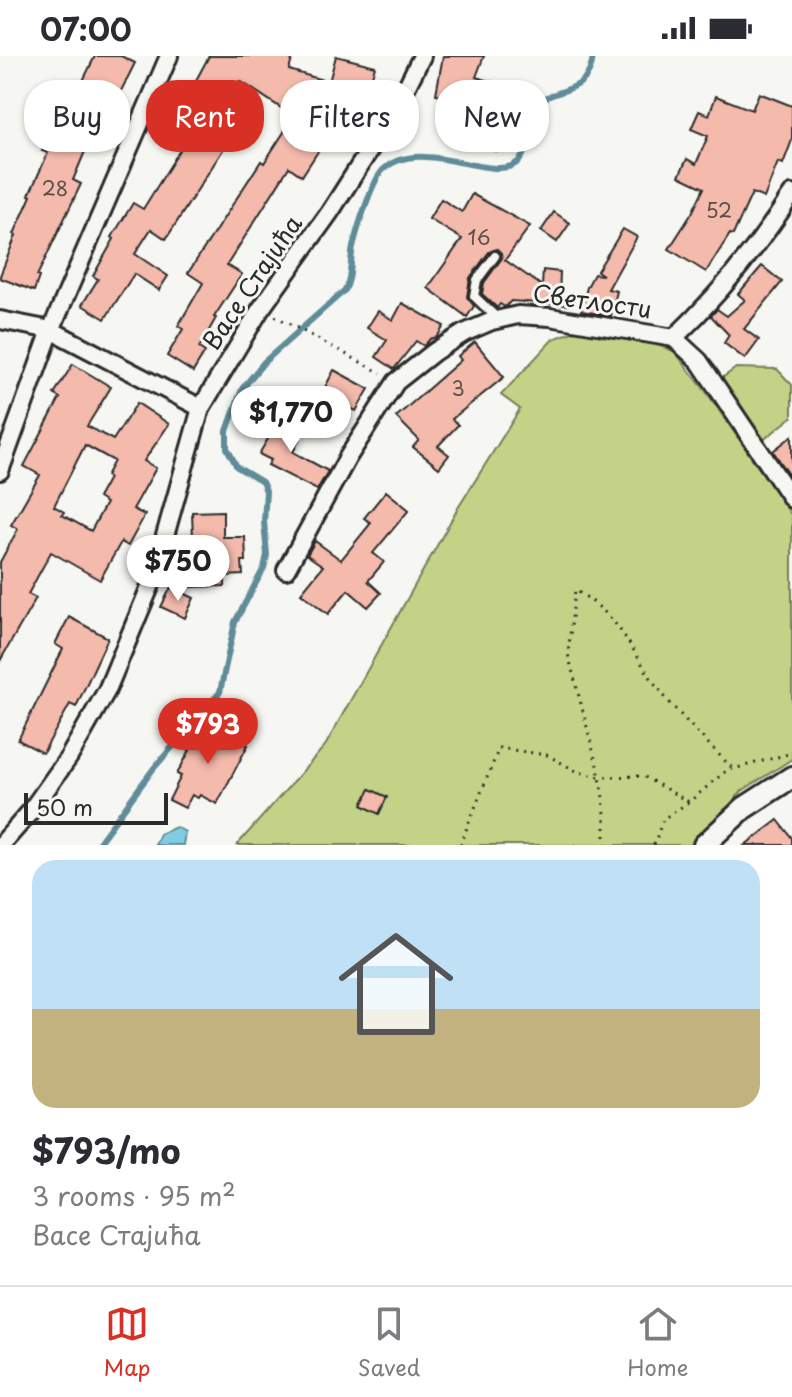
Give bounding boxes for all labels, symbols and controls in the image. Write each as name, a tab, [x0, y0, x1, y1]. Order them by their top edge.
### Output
text: 07:00	[40, 6, 132, 51]
chip: Buy	[24, 80, 130, 152]
chip: Rent	[146, 80, 264, 152]
chip: Filters	[280, 80, 419, 152]
chip: New	[435, 80, 549, 152]
house number: 28	[42, 173, 68, 203]
house number: 52	[706, 195, 732, 225]
street label: Васе Стајића	[193, 207, 310, 356]
house number: 16	[468, 222, 491, 252]
street label: Светлости	[531, 274, 654, 326]
house number: 3	[451, 373, 465, 403]
pin: $1,770	[226, 386, 356, 454]
text: $1,770	[249, 392, 333, 431]
pin: $750	[131, 535, 225, 603]
text: $750	[145, 541, 211, 580]
pin: $793	[161, 698, 255, 766]
text: $793	[176, 704, 240, 743]
scale bar	[24, 789, 168, 825]
text: 50 m	[36, 790, 93, 823]
icon: home	[324, 912, 468, 1056]
text: $793/mo	[32, 1124, 180, 1176]
text: 3 rooms · 95 m²	[32, 1176, 236, 1215]
text: Васе Стајића	[32, 1215, 201, 1254]
tab: Map	[104, 1302, 151, 1383]
tab: Saved	[358, 1302, 420, 1383]
tab: Home	[627, 1302, 688, 1383]

